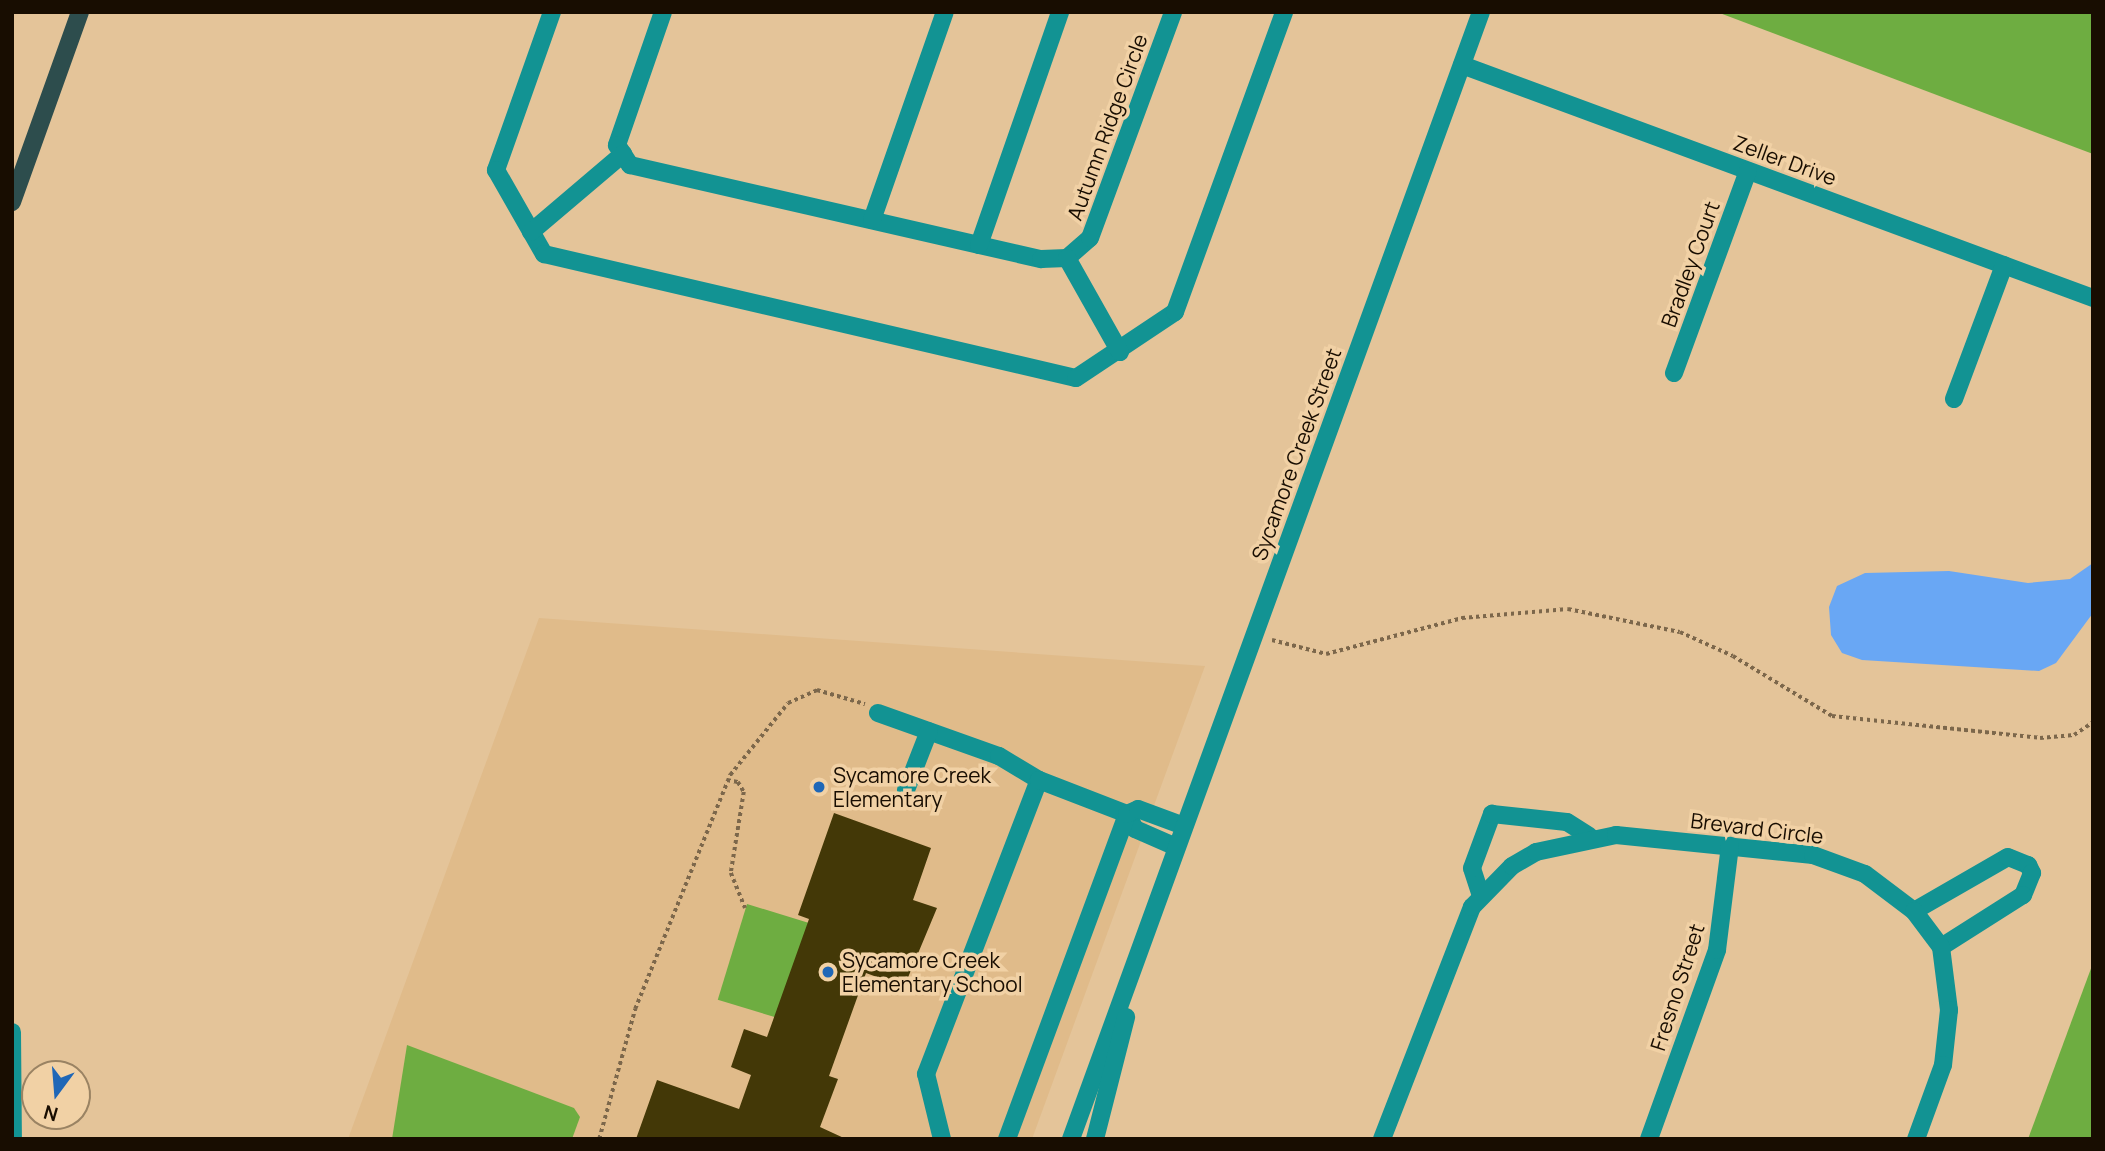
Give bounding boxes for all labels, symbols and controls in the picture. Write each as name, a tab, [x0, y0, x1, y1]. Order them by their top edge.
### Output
street label: Autumn Ridge Circle	[1062, 30, 1152, 224]
street label: Zeller Drive	[1730, 130, 1840, 190]
street label: Bradley Court	[1656, 198, 1724, 330]
street label: Sycamore Creek Street	[1246, 345, 1346, 563]
place label: Sycamore Creek Elementary	[833, 762, 991, 812]
marker: Sycamore Creek Elementary	[811, 779, 827, 795]
street label: Brevard Circle	[1689, 807, 1825, 849]
street label: Fresno Street	[1645, 920, 1709, 1054]
place label: Sycamore Creek Elementary School	[842, 947, 1023, 997]
marker: Sycamore Creek Elementary School	[820, 964, 836, 980]
north arrow	[21, 1060, 91, 1130]
text: N	[41, 1099, 61, 1128]

